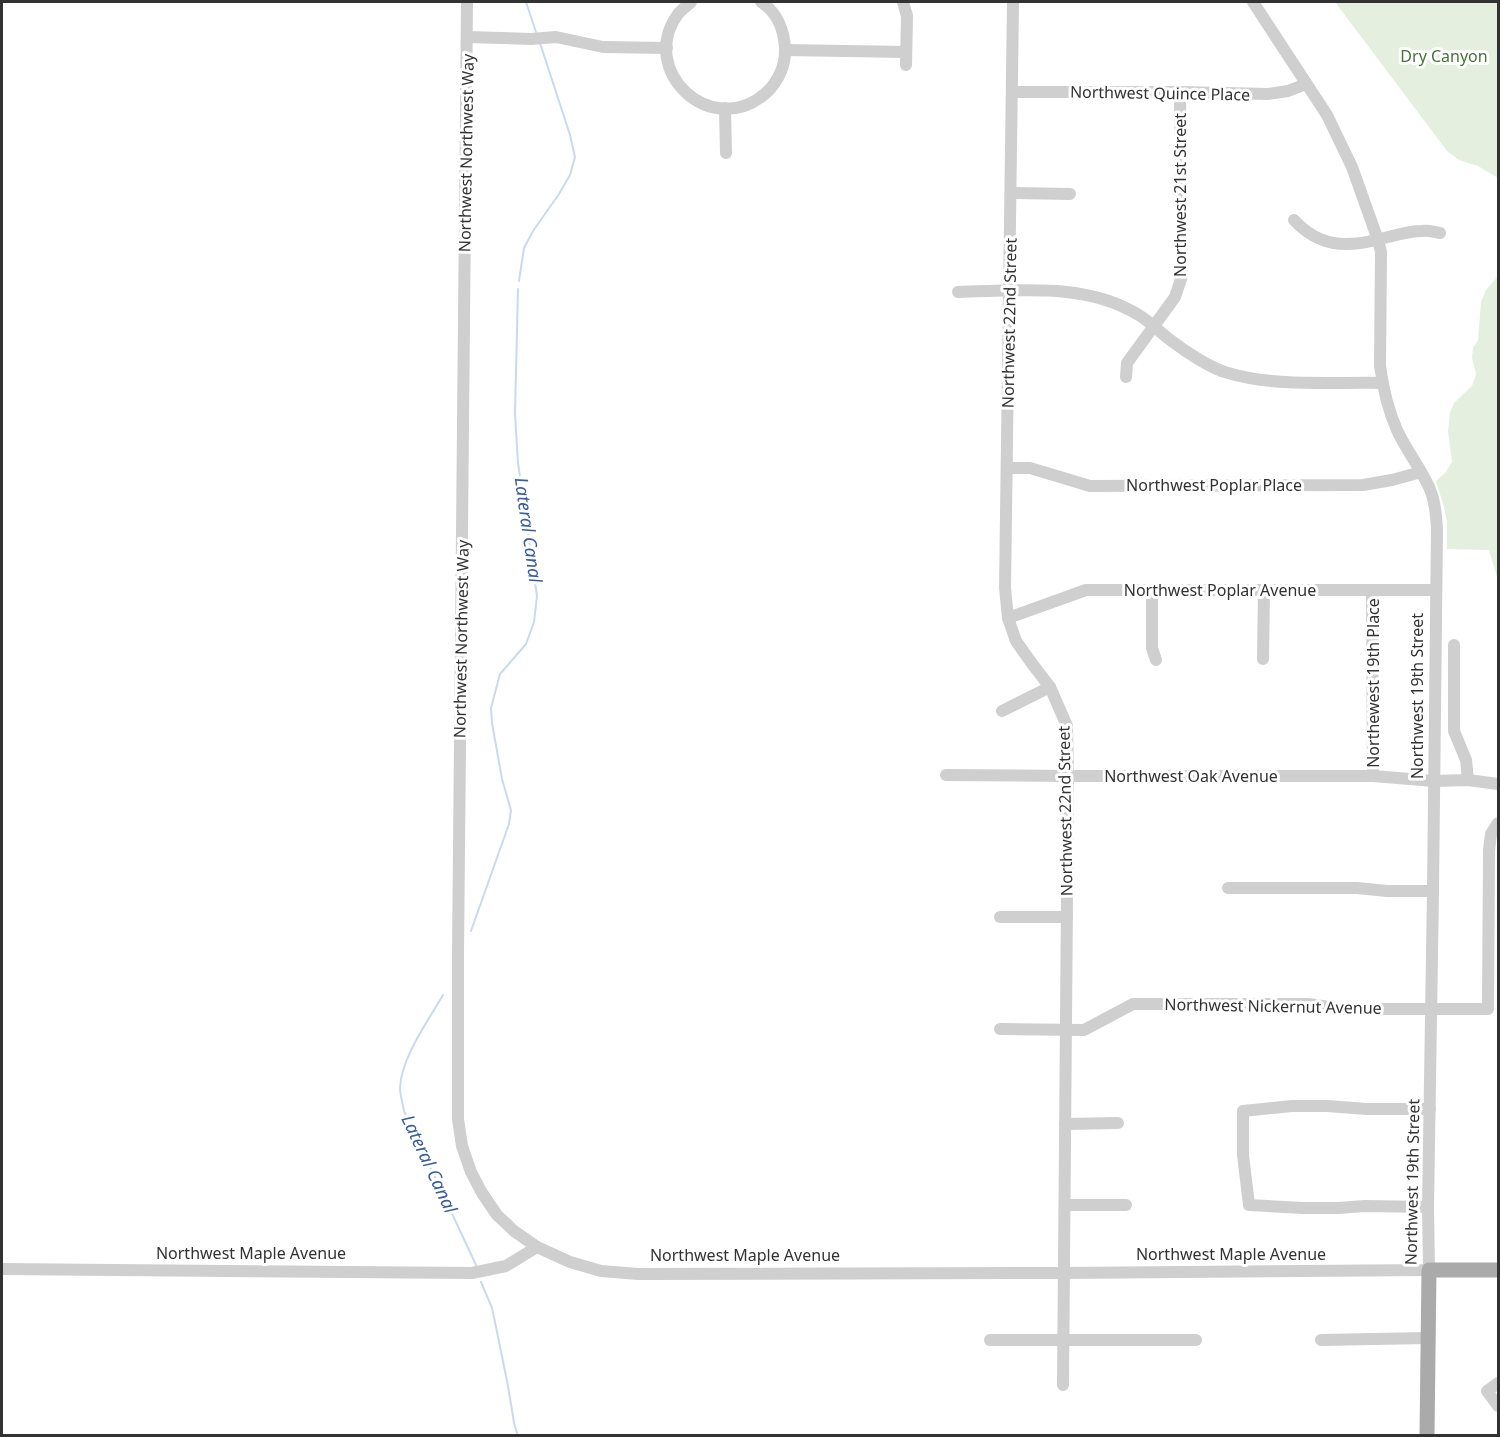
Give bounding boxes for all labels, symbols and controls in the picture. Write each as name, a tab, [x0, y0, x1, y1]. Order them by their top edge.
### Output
park label: Dry Canyon	[1400, 45, 1488, 67]
street label: Northwest Northwest Way	[453, 53, 479, 252]
street label: Northwest Quince Place	[1070, 80, 1250, 106]
street label: Northwest 21st Street	[1169, 113, 1191, 277]
street label: Northwest 22nd Street	[997, 238, 1021, 408]
street label: Northwest Poplar Place	[1126, 474, 1302, 496]
water label: Lateral Canal	[510, 476, 548, 584]
street label: Northwest Northwest Way	[448, 539, 474, 738]
street label: Northwest Poplar Avenue	[1124, 579, 1316, 601]
street label: Northewest 19th Place	[1362, 598, 1384, 768]
street label: Northwest 19th Street	[1406, 613, 1428, 779]
street label: Northwest 22nd Street	[1053, 726, 1077, 896]
street label: Northwest Oak Avenue	[1104, 765, 1278, 787]
street label: Northwest Nickernut Avenue	[1164, 993, 1382, 1019]
street label: Northwest 19th Street	[1400, 1099, 1424, 1265]
water label: Lateral Canal	[397, 1110, 463, 1217]
street label: Northwest Maple Avenue	[156, 1242, 346, 1264]
street label: Northwest Maple Avenue	[1136, 1243, 1326, 1265]
street label: Northwest Maple Avenue	[650, 1244, 840, 1266]

